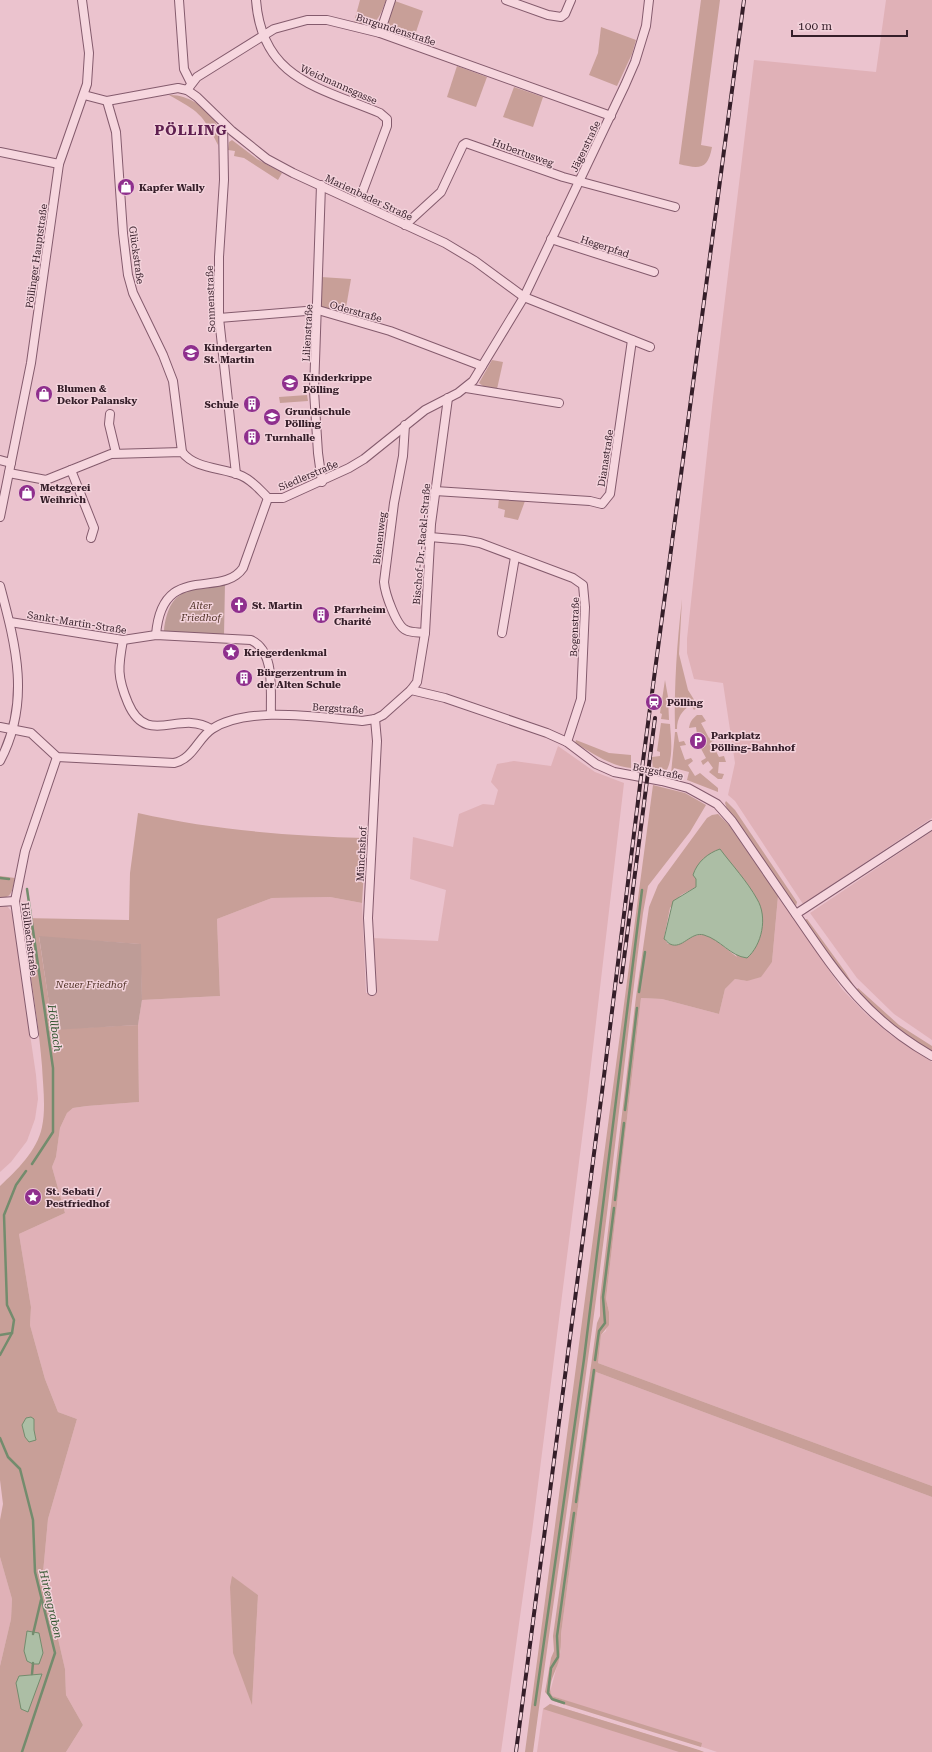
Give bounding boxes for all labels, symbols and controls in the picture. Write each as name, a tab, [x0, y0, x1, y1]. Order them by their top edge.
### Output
street label: Burgundenstraße	[355, 11, 438, 48]
scale bar	[792, 12, 907, 38]
text: 100 m	[798, 19, 832, 33]
street label: Weidmannsgasse	[299, 63, 379, 107]
street label: Jägerstraße	[568, 118, 603, 174]
district label: PÖLLING	[154, 122, 228, 138]
street label: Hubertusweg	[491, 136, 555, 169]
street label: Marienbader Straße	[323, 172, 415, 223]
shop icon: Kapfer Wally	[116, 177, 136, 197]
place label: Kapfer Wally	[139, 182, 205, 193]
street label: Pöllinger Hauptstraße	[24, 203, 49, 309]
street label: Glückstraße	[127, 225, 146, 285]
street label: Hegerpfad	[579, 233, 631, 260]
street label: Sonnenstraße	[204, 265, 217, 333]
street label: Oderstraße	[329, 299, 384, 324]
street label: Lilienstraße	[301, 304, 315, 362]
place label: Kindergarten St. Martin	[204, 342, 272, 365]
school or university icon: Kindergarten St. Martin	[181, 343, 201, 363]
place label: Kinderkrippe Pölling	[303, 372, 372, 395]
school or university icon: Kinderkrippe Pölling	[280, 373, 300, 393]
place label: Blumen & Dekor Palansky	[57, 383, 137, 406]
shop icon: Blumen & Dekor Palansky	[34, 384, 54, 404]
building icon: Schule	[242, 394, 262, 414]
place label: Schule	[204, 399, 239, 410]
place label: Grundschule Pölling	[285, 406, 351, 429]
school or university icon: Grundschule Pölling	[262, 407, 282, 427]
building icon: Turnhalle	[242, 427, 262, 447]
street label: Dianastraße	[596, 428, 616, 488]
place label: Turnhalle	[265, 432, 315, 443]
street label: Siedlerstraße	[277, 458, 340, 493]
place label: Metzgerei Weihrich	[40, 482, 91, 505]
street label: Bischof-Dr.-Rackl-Straße	[411, 482, 432, 605]
shop icon: Metzgerei Weihrich	[17, 483, 37, 503]
street label: Bienenweg	[371, 511, 388, 565]
church icon: St. Martin	[229, 595, 249, 615]
street label: Bogenstraße	[568, 596, 581, 657]
park label: Alter Friedhof	[180, 600, 222, 623]
place label: St. Martin	[252, 600, 303, 611]
place label: Pfarrheim Charité	[334, 604, 386, 627]
building icon: Pfarrheim Charité	[311, 605, 331, 625]
street label: Sankt-Martin-Straße	[26, 609, 128, 636]
place icon: Kriegerdenkmal	[221, 642, 241, 662]
place label: Kriegerdenkmal	[244, 647, 327, 658]
place label: Bürgerzentrum in der Alten Schule	[257, 667, 347, 690]
building icon: Bürgerzentrum in der Alten Schule	[234, 668, 254, 688]
station icon: Pölling	[644, 692, 664, 712]
place label: Pölling	[667, 697, 704, 708]
street label: Bergstraße	[312, 701, 365, 716]
place label: Parkplatz Pölling-Bahnhof	[711, 730, 796, 753]
parking icon: Parkplatz Pölling-Bahnhof	[688, 731, 708, 751]
street label: Bergstraße	[632, 761, 685, 782]
street label: Münchshof	[355, 825, 368, 882]
street label: Höllbachstraße	[20, 902, 40, 977]
park label: Neuer Friedhof	[55, 979, 128, 990]
water label: Höllbach	[45, 1003, 64, 1053]
place label: St. Sebati / Pestfriedhof	[46, 1186, 111, 1209]
place icon: St. Sebati / Pestfriedhof	[23, 1187, 43, 1207]
water label: Hirtengraben	[36, 1568, 65, 1640]

